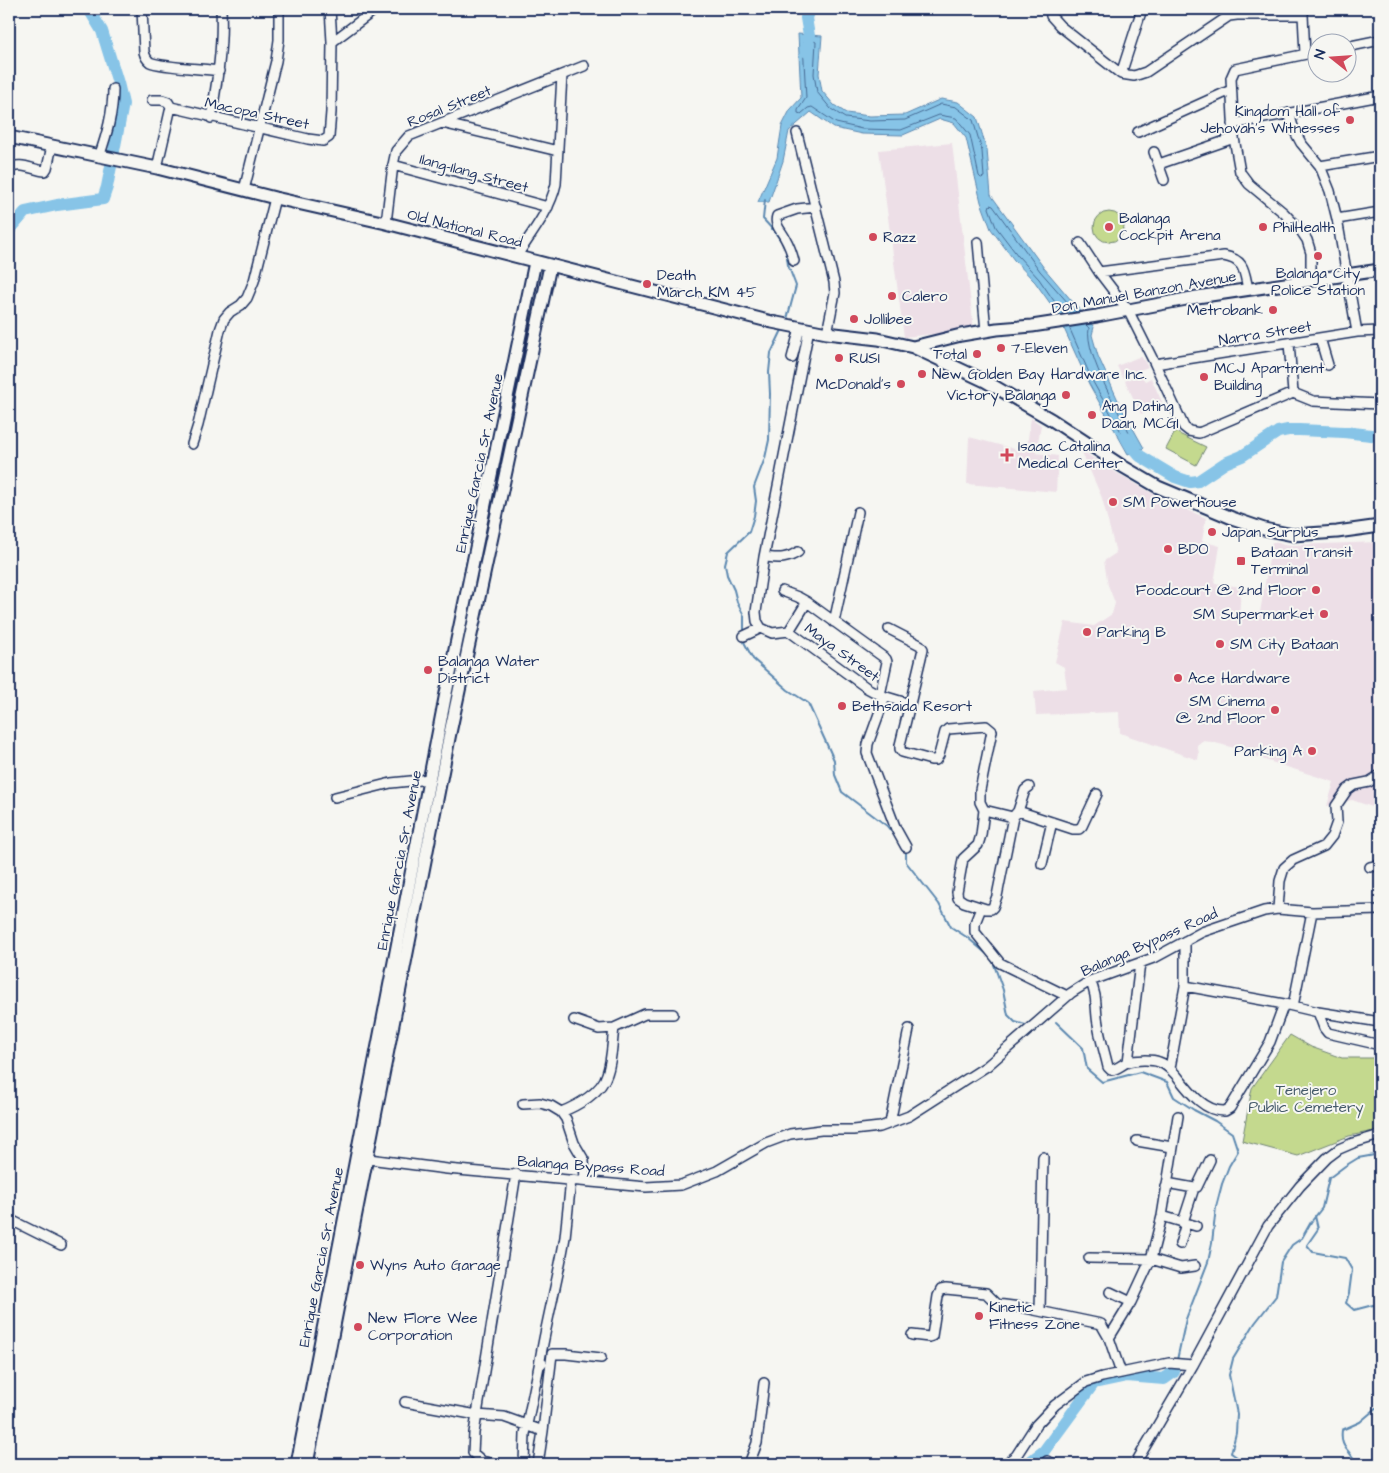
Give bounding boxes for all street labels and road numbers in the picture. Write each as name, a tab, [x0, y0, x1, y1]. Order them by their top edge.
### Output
street label: Rosal Street	[404, 80, 494, 133]
street label: Macopa Street	[203, 92, 311, 135]
street label: Ilang-Ilang Street	[417, 149, 531, 199]
street label: Old National Road	[405, 204, 525, 253]
street label: Don Manuel Banzon Avenue	[1050, 266, 1238, 319]
street label: Narra Street	[1217, 316, 1313, 351]
street label: Enrique Garcia Sr. Avenue	[450, 372, 509, 555]
street label: Maya Street	[799, 618, 884, 688]
street label: Enrique Garcia Sr. Avenue	[372, 768, 427, 952]
street label: Balanga Bypass Road	[1078, 903, 1222, 983]
street label: Balanga Bypass Road	[517, 1151, 666, 1183]
street label: Enrique Garcia Sr. Avenue	[294, 1165, 349, 1349]

